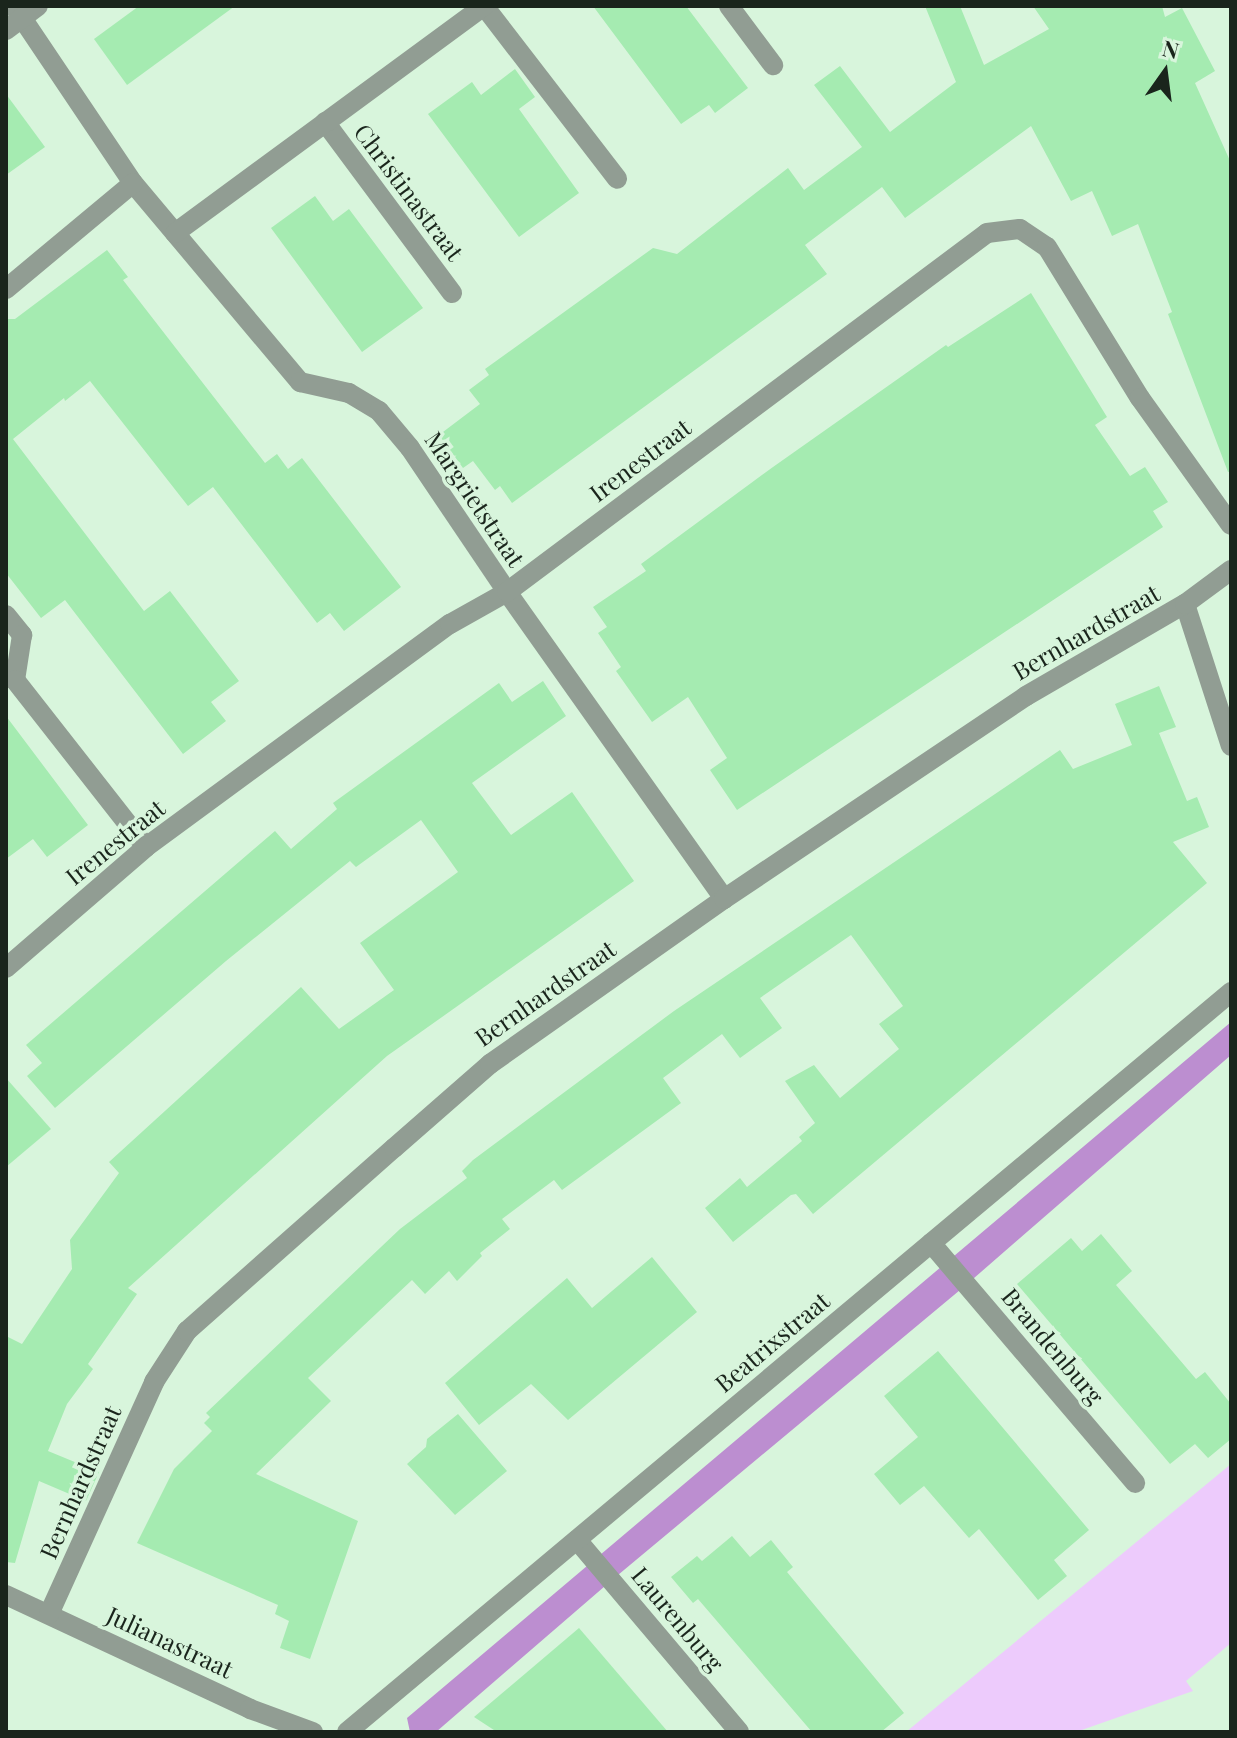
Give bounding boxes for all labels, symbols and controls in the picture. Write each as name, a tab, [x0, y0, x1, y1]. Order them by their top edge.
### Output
north arrow	[1125, 32, 1205, 112]
text: N	[1159, 32, 1182, 65]
street label: Christinastraat	[348, 118, 470, 266]
street label: Irenestraat	[584, 413, 696, 507]
street label: Margrietstraat	[419, 426, 531, 572]
street label: Bernhardstraat	[1008, 578, 1164, 686]
street label: Irenestraat	[60, 793, 170, 891]
street label: Bernhardstraat	[469, 934, 621, 1052]
street label: Brandenburg	[996, 1282, 1110, 1410]
street label: Beatrixstraat	[709, 1286, 835, 1398]
street label: Bernhardstraat	[33, 1401, 127, 1563]
street label: Laurenburg	[626, 1561, 730, 1677]
street label: Julianastraat	[102, 1600, 238, 1684]

